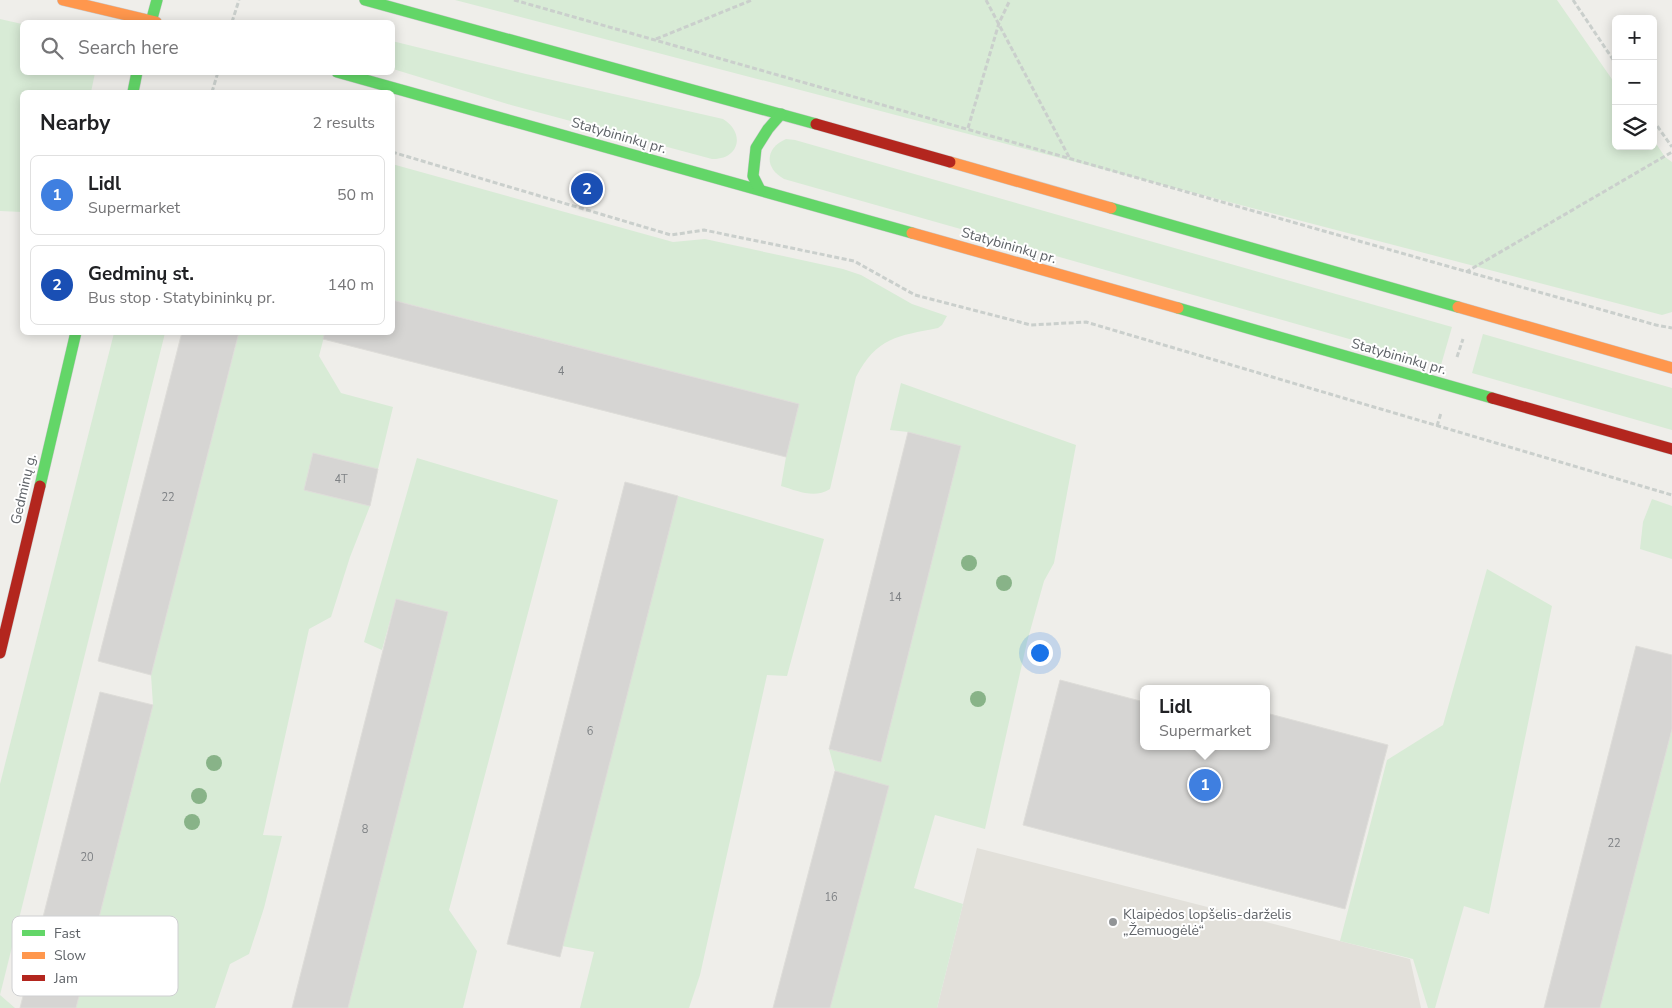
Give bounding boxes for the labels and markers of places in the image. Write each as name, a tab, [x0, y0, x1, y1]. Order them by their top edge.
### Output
pin: 2	[571, 170, 603, 208]
pin: 1	[1189, 766, 1221, 804]
place label: Klaipėdos lopšelis-darželis „Žemuogėlė“	[1123, 905, 1292, 940]
marker: Klaipėdos lopšelis-darželis „Žemuogėlė“	[1107, 916, 1119, 928]

